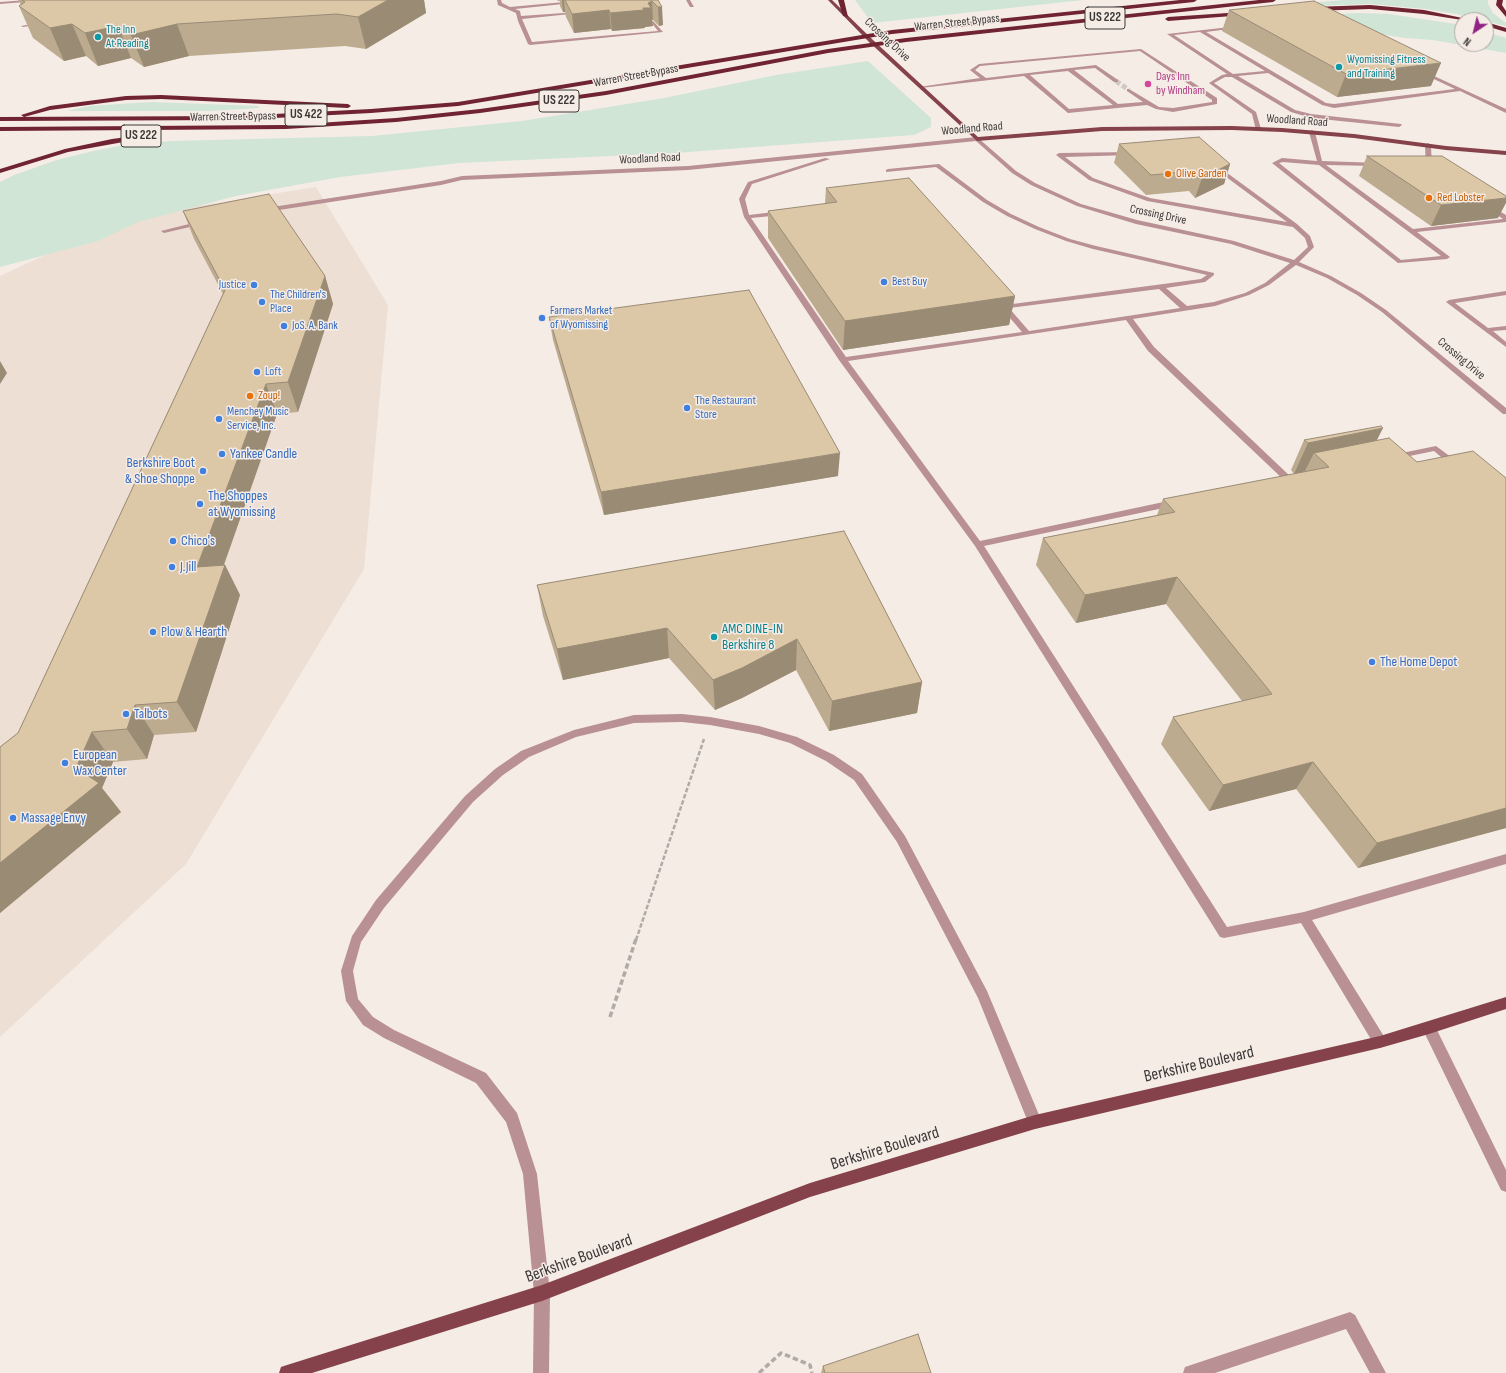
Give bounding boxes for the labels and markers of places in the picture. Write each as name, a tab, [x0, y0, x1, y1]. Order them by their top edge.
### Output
place label: The Inn At Reading	[106, 23, 149, 51]
marker: The Inn At Reading	[93, 32, 103, 42]
place label: Wyomissing Fitness and Training	[1347, 53, 1426, 81]
marker: Wyomissing Fitness and Training	[1334, 62, 1344, 72]
place label: Days Inn by Windham	[1156, 70, 1205, 98]
marker: Days Inn by Windham	[1143, 79, 1153, 89]
place label: Olive Garden	[1176, 167, 1227, 181]
marker: Olive Garden	[1163, 169, 1173, 179]
place label: Red Lobster	[1437, 191, 1485, 205]
marker: Red Lobster	[1424, 193, 1434, 203]
place label: Best Buy	[892, 275, 927, 289]
marker: Best Buy	[879, 277, 889, 287]
place label: Justice	[219, 278, 246, 292]
marker: Justice	[249, 280, 259, 290]
place label: The Children's Place	[270, 288, 326, 316]
marker: The Children's Place	[257, 297, 267, 307]
place label: Farmers Market of Wyomissing	[550, 304, 612, 332]
marker: Farmers Market of Wyomissing	[537, 313, 547, 323]
place label: JoS. A. Bank	[292, 319, 338, 333]
marker: JoS. A. Bank	[279, 321, 289, 331]
place label: Loft	[265, 365, 281, 379]
marker: Loft	[252, 367, 262, 377]
place label: Zoup!	[258, 389, 280, 403]
marker: Zoup!	[245, 391, 255, 401]
place label: The Restaurant Store	[695, 394, 756, 422]
marker: The Restaurant Store	[682, 403, 692, 413]
place label: Menchey Music Service, Inc.	[227, 405, 289, 433]
marker: Menchey Music Service, Inc.	[214, 414, 224, 424]
place label: Yankee Candle	[230, 446, 297, 462]
marker: Yankee Candle	[217, 449, 227, 459]
place label: Berkshire Boot & Shoe Shoppe	[125, 455, 195, 488]
marker: Berkshire Boot & Shoe Shoppe	[198, 466, 208, 476]
place label: The Shoppes at Wyomissing	[208, 488, 276, 520]
marker: The Shoppes at Wyomissing	[195, 499, 205, 509]
place label: Chico's	[181, 533, 215, 549]
marker: Chico's	[168, 536, 178, 546]
place label: J.Jill	[180, 559, 196, 575]
marker: J.Jill	[167, 562, 177, 572]
place label: AMC DINE-IN Berkshire 8	[722, 621, 783, 654]
place label: Plow & Hearth	[161, 624, 227, 640]
marker: Plow & Hearth	[148, 627, 158, 637]
marker: AMC DINE-IN Berkshire 8	[709, 632, 719, 642]
place label: The Home Depot	[1380, 654, 1458, 670]
marker: The Home Depot	[1367, 657, 1377, 667]
place label: Talbots	[134, 706, 168, 722]
marker: Talbots	[121, 709, 131, 719]
place label: European Wax Center	[73, 747, 127, 780]
marker: European Wax Center	[60, 758, 70, 768]
place label: Massage Envy	[21, 810, 86, 826]
marker: Massage Envy	[8, 813, 18, 823]

